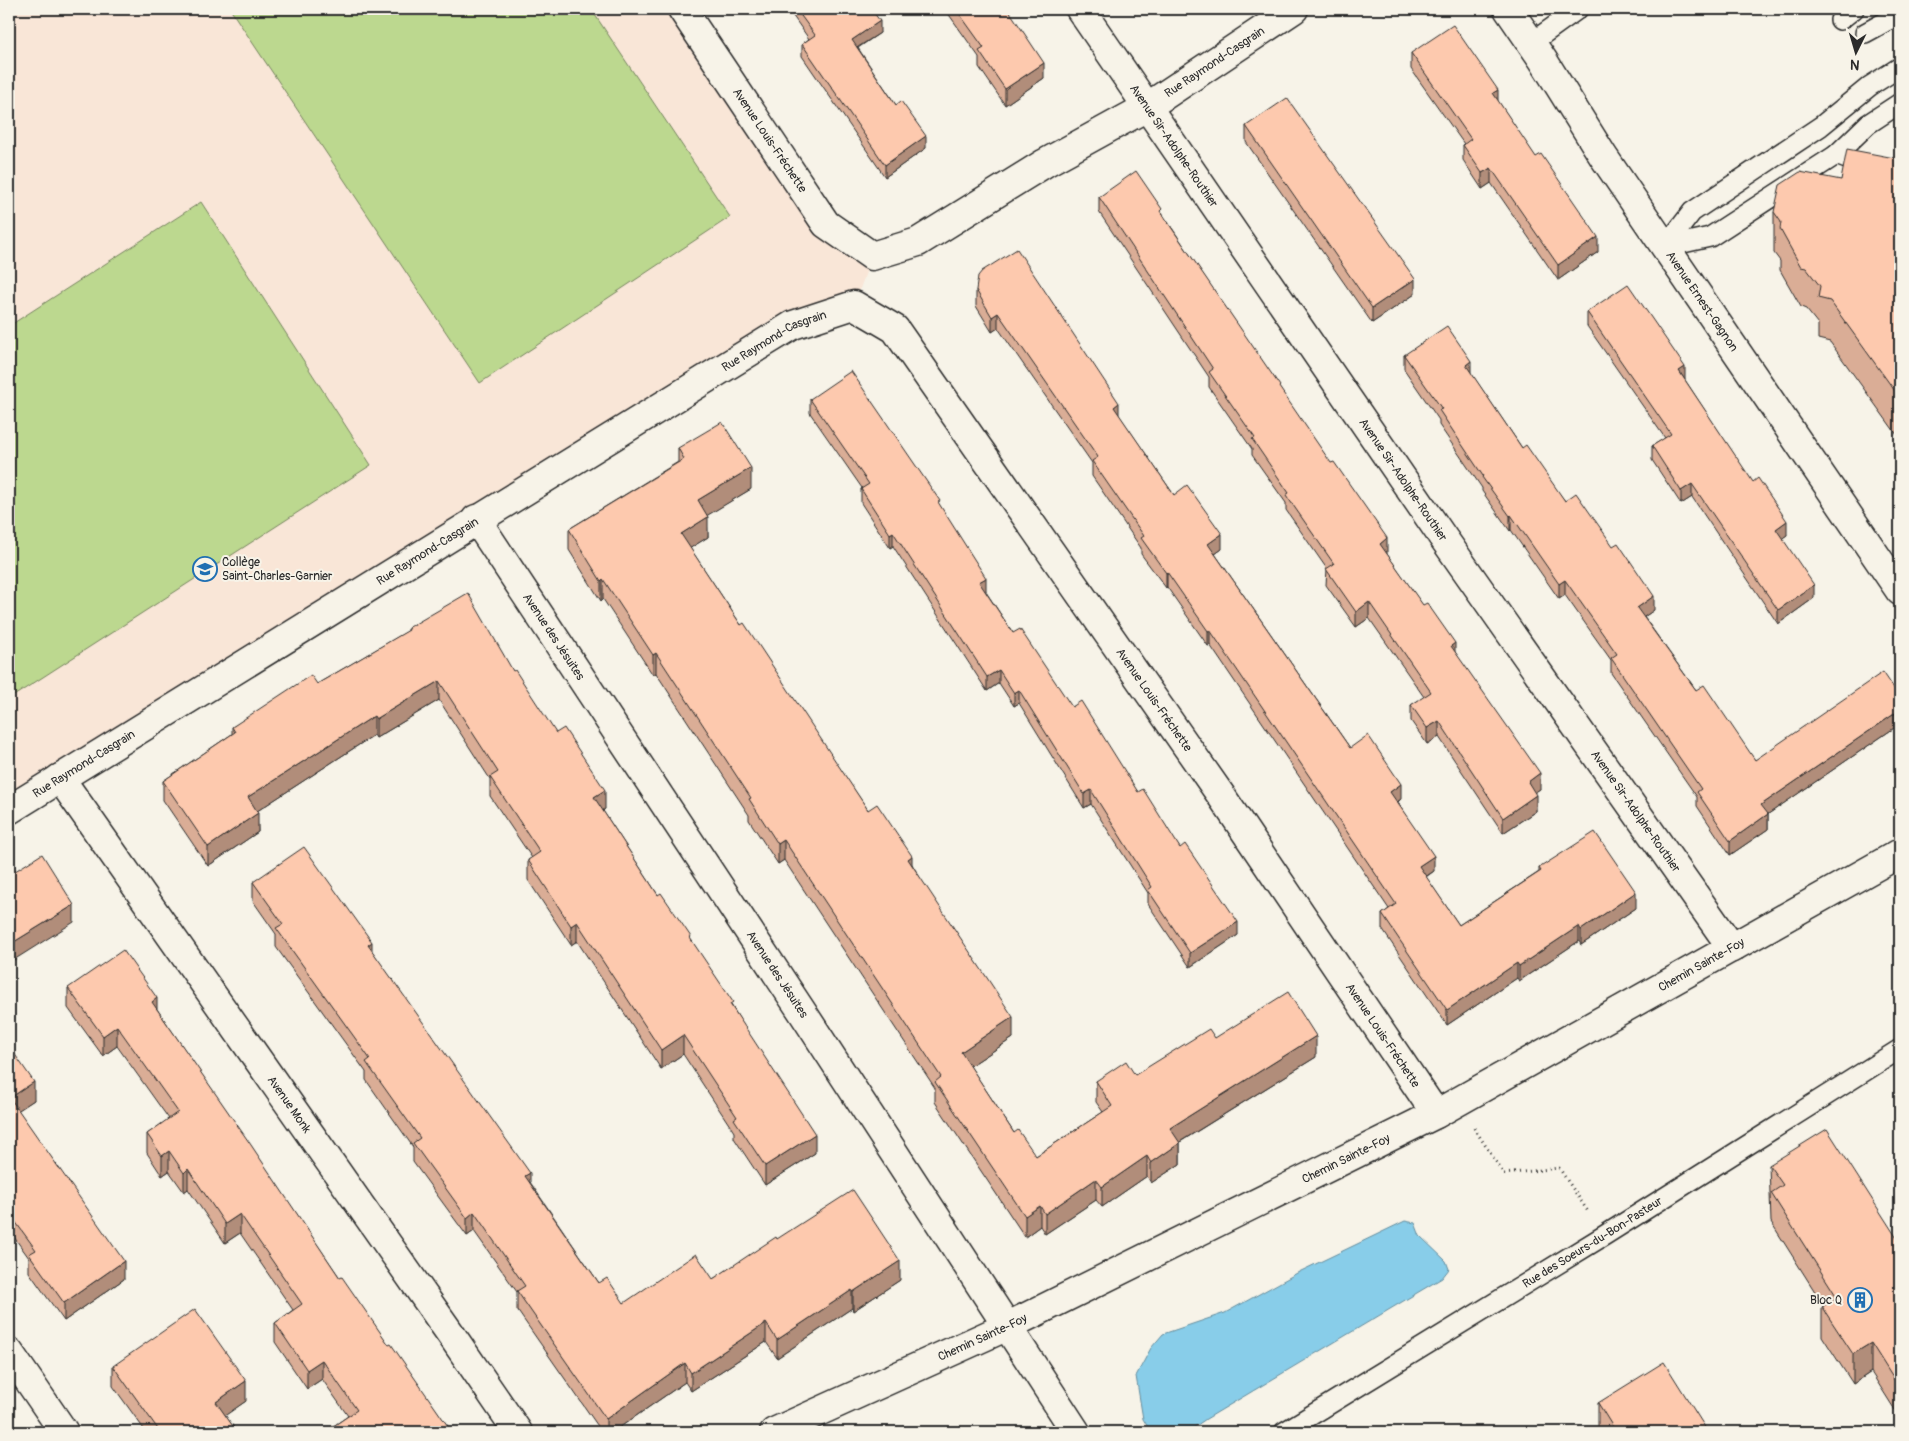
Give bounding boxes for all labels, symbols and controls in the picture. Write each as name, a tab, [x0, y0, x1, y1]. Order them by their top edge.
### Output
street label: Rue Raymond-Casgrain	[1162, 23, 1268, 101]
north arrow	[1832, 28, 1882, 78]
text: N	[1849, 56, 1860, 73]
street label: Avenue Sir-Adolphe-Routhier	[1127, 82, 1222, 211]
street label: Avenue Louis-Fréchette	[730, 85, 810, 195]
street label: Avenue Ernest-Gagnon	[1663, 248, 1742, 354]
street label: Rue Raymond-Casgrain	[719, 307, 828, 375]
street label: Avenue Sir-Adolphe-Routhier	[1356, 415, 1451, 545]
street label: Rue Raymond-Casgrain	[374, 514, 481, 588]
place label: Collège Saint-Charles-Garnier	[222, 555, 333, 584]
school or university icon: Collège Saint-Charles-Garnier	[192, 556, 218, 582]
street label: Avenue des Jésuites	[520, 590, 588, 683]
street label: Avenue Louis-Fréchette	[1113, 645, 1196, 754]
street label: Rue Raymond-Casgrain	[30, 726, 138, 801]
street label: Avenue Sir-Adolphe-Routhier	[1588, 747, 1684, 876]
street label: Avenue des Jésuites	[743, 928, 812, 1021]
street label: Chemin Sainte-Foy	[1656, 935, 1747, 995]
street label: Avenue Louis-Fréchette	[1342, 980, 1423, 1090]
street label: Avenue Monk	[264, 1073, 315, 1136]
street label: Chemin Sainte-Foy	[1299, 1131, 1392, 1187]
street label: Rue des Soeurs-du-Bon-Pasteur	[1520, 1193, 1666, 1291]
building icon: Bloc Q	[1847, 1287, 1873, 1313]
place label: Bloc Q	[1810, 1293, 1842, 1308]
street label: Chemin Sainte-Foy	[936, 1310, 1030, 1364]

